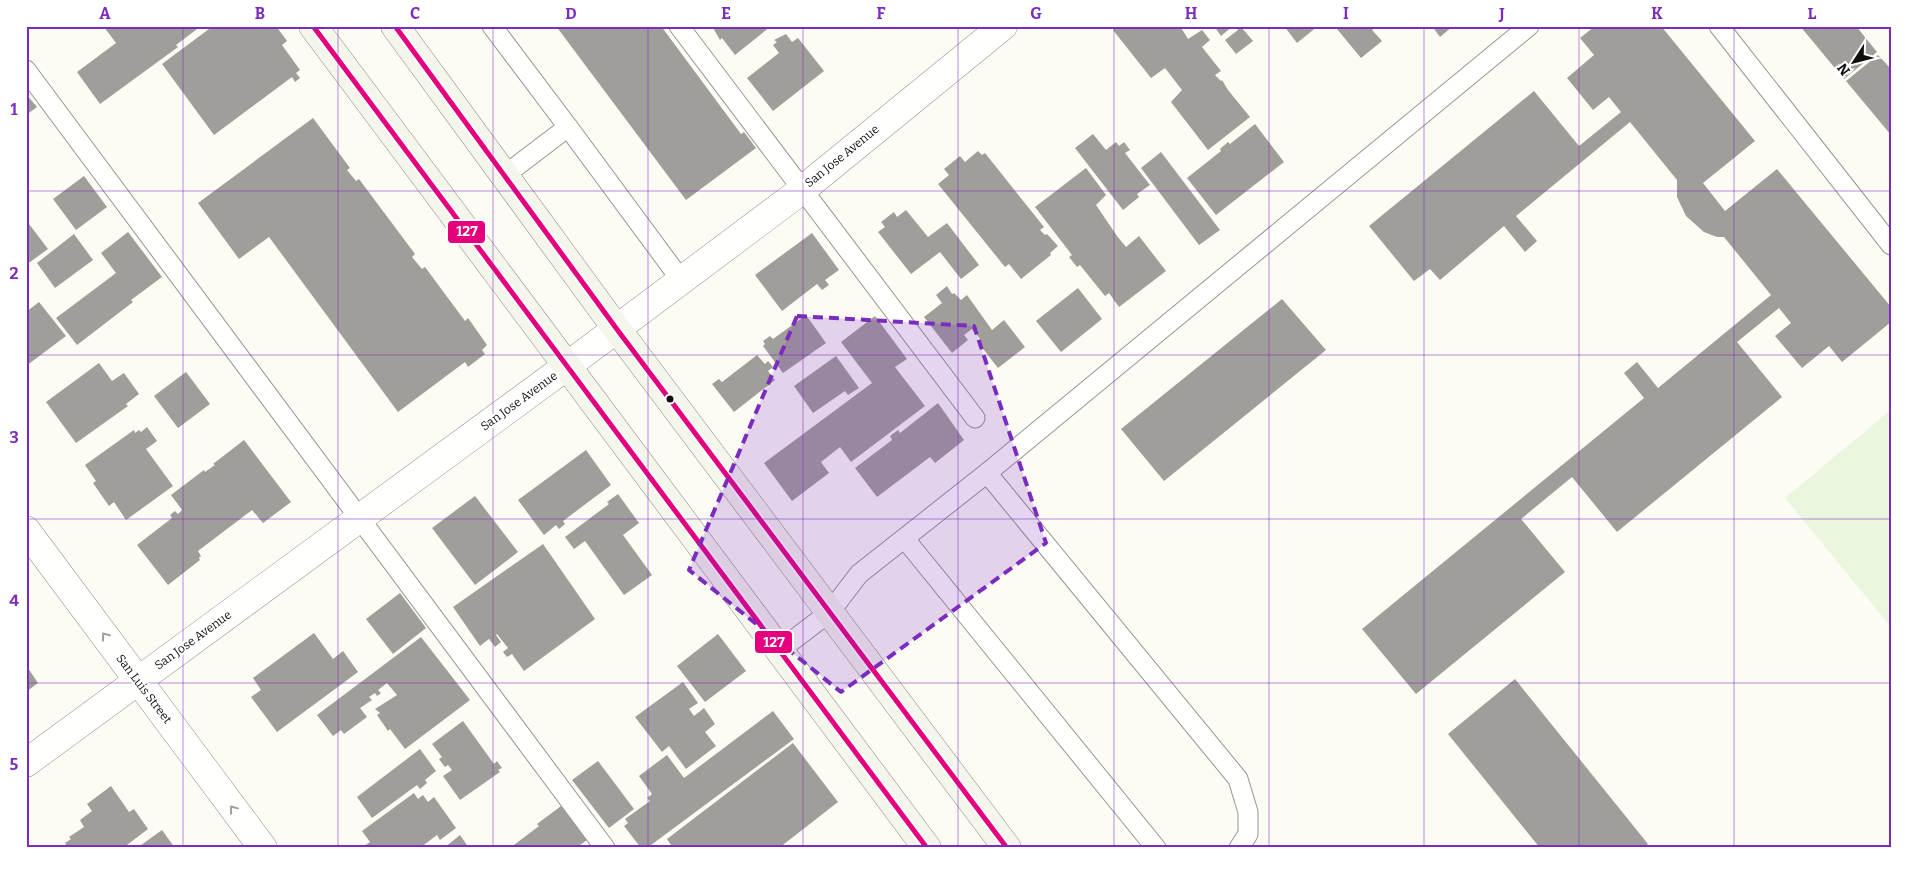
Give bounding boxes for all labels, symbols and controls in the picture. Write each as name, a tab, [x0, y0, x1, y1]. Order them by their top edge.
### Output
text: A	[99, 4, 111, 23]
text: B	[255, 4, 265, 23]
text: C	[410, 4, 420, 23]
text: D	[565, 4, 577, 23]
text: E	[721, 4, 731, 23]
text: F	[877, 4, 886, 23]
text: G	[1030, 4, 1042, 23]
text: H	[1185, 4, 1198, 23]
text: I	[1343, 4, 1349, 23]
text: J	[1498, 4, 1505, 23]
text: K	[1651, 4, 1663, 23]
text: L	[1808, 4, 1817, 23]
north arrow	[1830, 38, 1880, 88]
text: N	[1834, 60, 1854, 79]
text: 1	[11, 100, 18, 119]
street label: San Jose Avenue	[802, 122, 882, 190]
line badge: 127	[447, 220, 486, 244]
text: 127	[456, 223, 478, 240]
text: 2	[9, 264, 19, 283]
street label: San Jose Avenue	[478, 369, 560, 433]
unlabelled marker	[665, 394, 675, 404]
text: 3	[9, 428, 19, 447]
text: 4	[9, 591, 19, 610]
street label: San Jose Avenue	[152, 608, 234, 672]
line badge: 127	[754, 630, 793, 654]
one-way arrow	[102, 632, 111, 642]
text: 127	[763, 634, 785, 651]
street label: San Luis Street	[113, 652, 175, 727]
text: 5	[10, 755, 19, 774]
one-way arrow	[231, 806, 239, 815]

